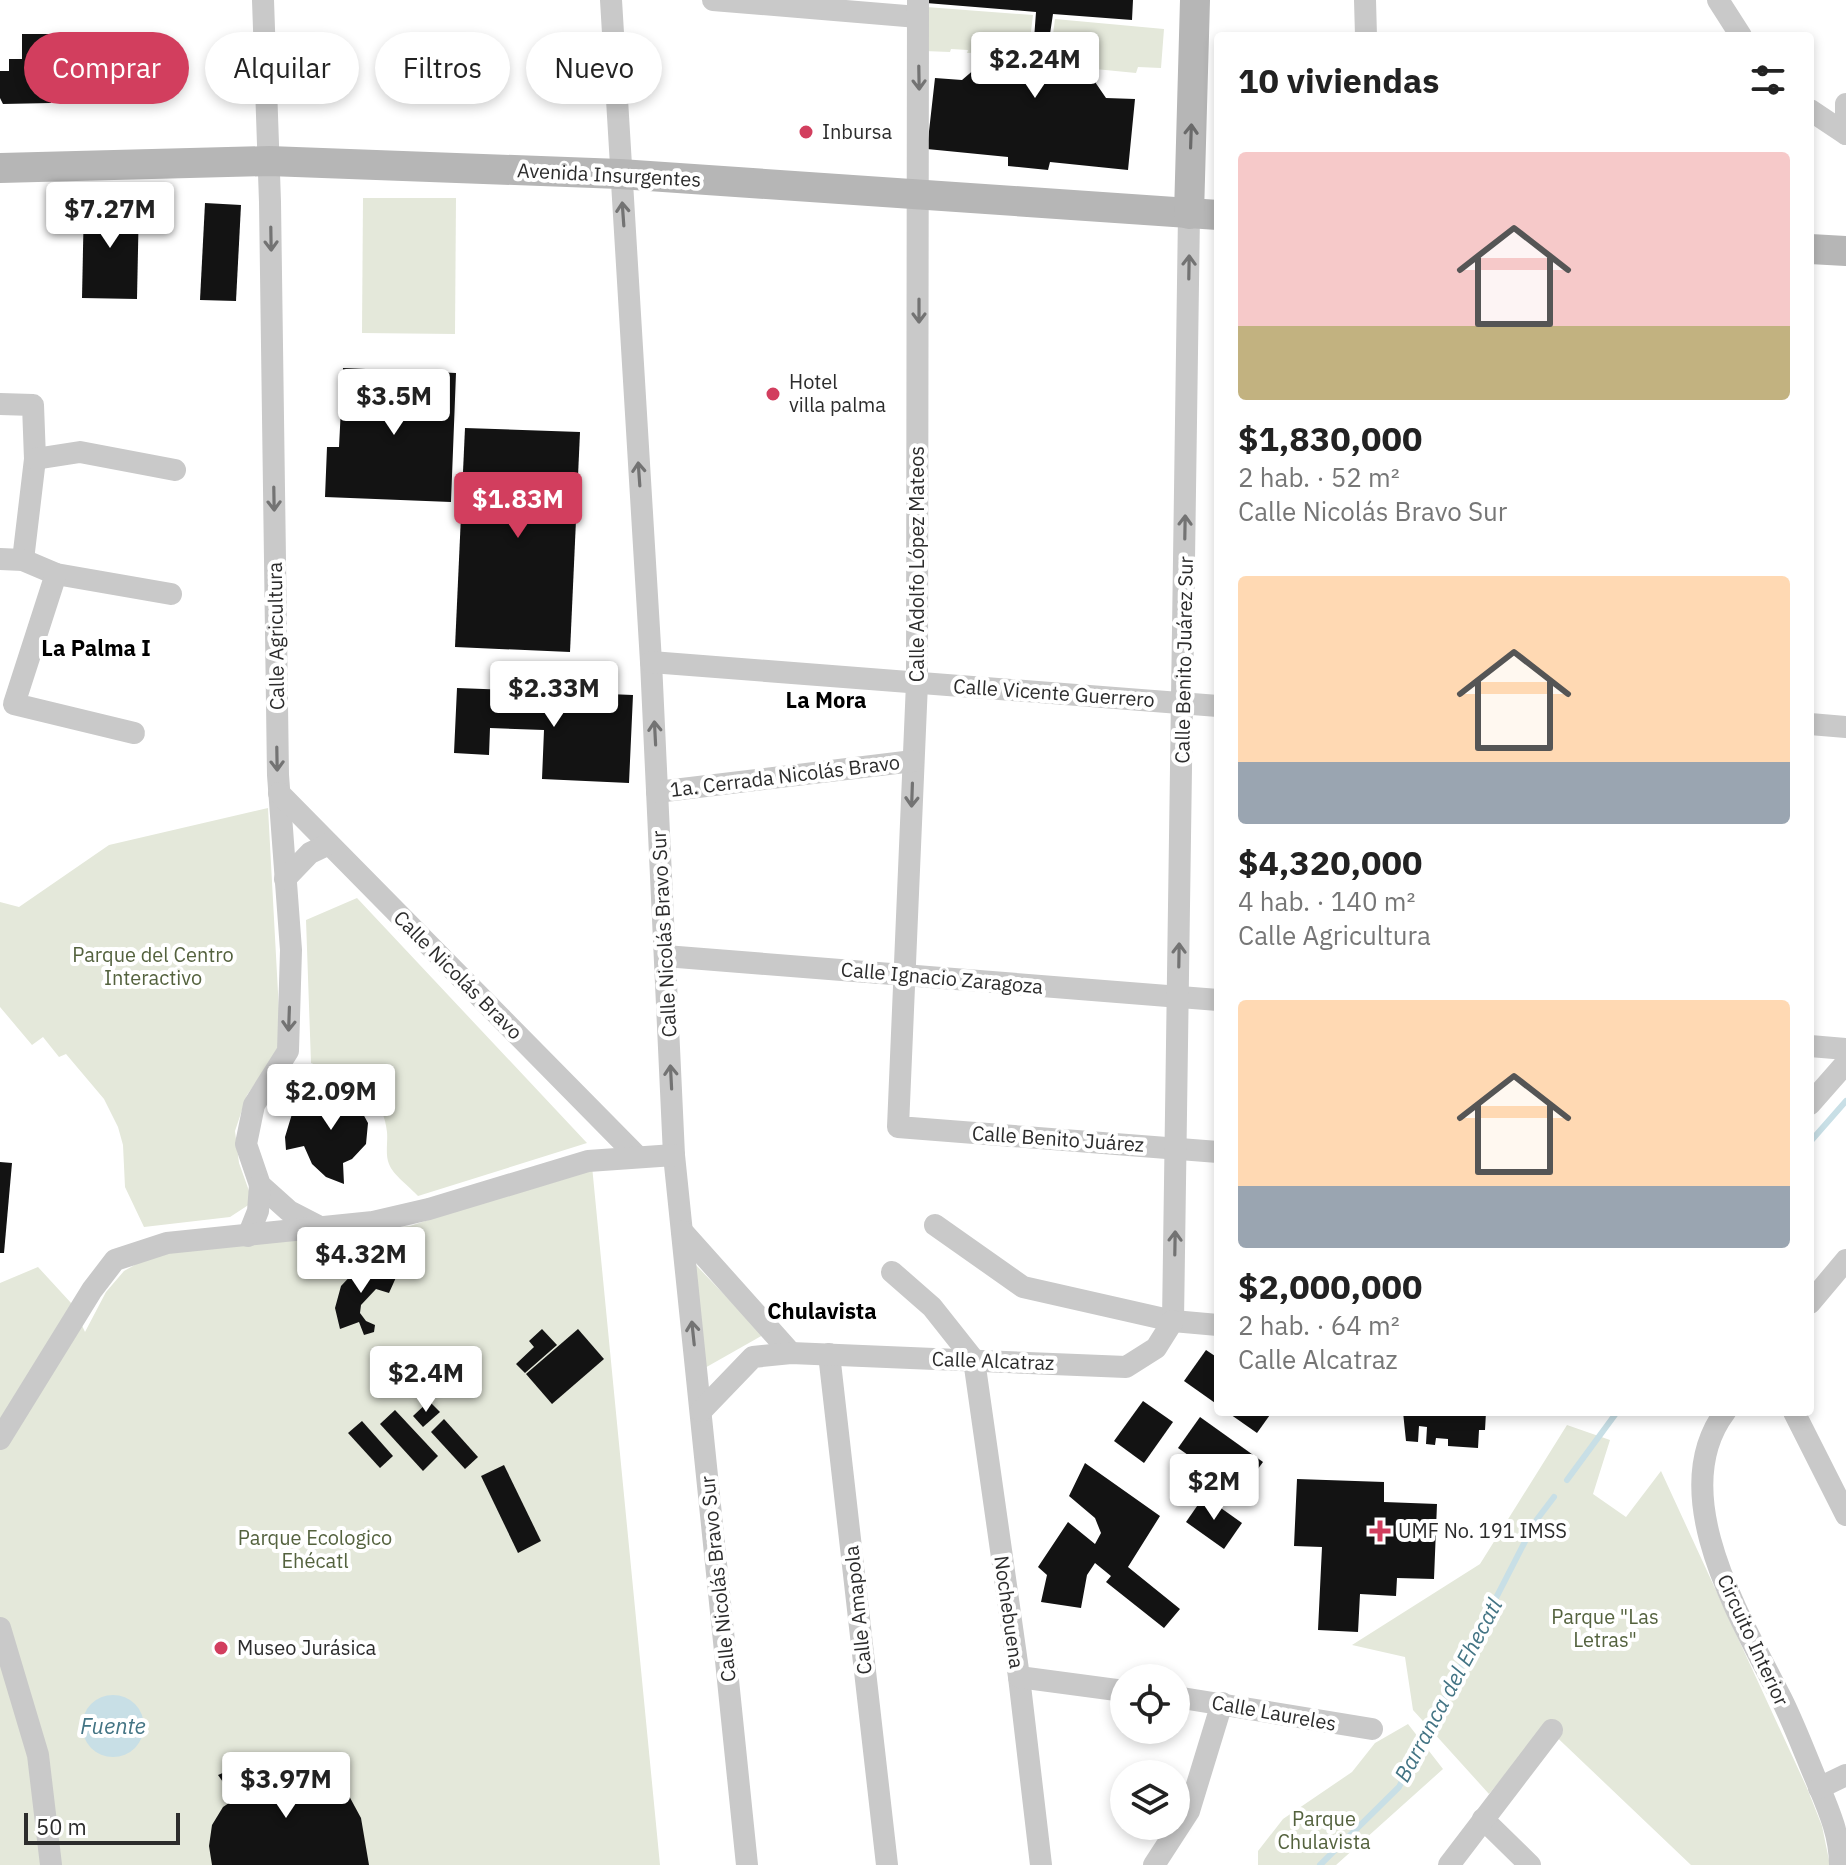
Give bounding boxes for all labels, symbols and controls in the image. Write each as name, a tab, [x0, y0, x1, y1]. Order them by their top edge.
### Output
chip: Comprar	[24, 32, 189, 104]
chip: Alquilar	[205, 32, 359, 104]
chip: Filtros	[375, 32, 510, 104]
chip: Nuevo	[526, 32, 662, 104]
pin: $2.24M	[970, 32, 1100, 100]
text: $2.24M	[989, 41, 1081, 75]
text: 10 viviendas	[1238, 58, 1439, 102]
icon: filters	[1746, 58, 1790, 102]
one-way arrow	[911, 64, 926, 91]
place label: Inbursa	[822, 118, 892, 145]
marker: Inbursa	[797, 123, 815, 141]
one-way arrow	[1184, 123, 1199, 150]
street label: Avenida Insurgentes	[516, 156, 702, 193]
pin: $7.27M	[45, 182, 175, 250]
text: $7.27M	[64, 191, 156, 225]
one-way arrow	[615, 201, 630, 228]
icon: home	[1442, 204, 1586, 348]
one-way arrow	[263, 225, 278, 252]
one-way arrow	[1181, 254, 1196, 281]
one-way arrow	[911, 297, 927, 324]
place label: Hotel villa palma	[789, 368, 886, 418]
pin: $3.5M	[338, 369, 450, 437]
text: $3.5M	[356, 378, 432, 412]
marker: Hotel villa palma	[764, 385, 782, 403]
text: $1,830,000	[1238, 416, 1422, 460]
street label: Calle Adolfo López Mateos	[903, 446, 930, 682]
text: 2 hab. · 52 m²	[1238, 460, 1400, 494]
one-way arrow	[631, 461, 646, 488]
pin: $1.83M	[453, 472, 583, 540]
text: $1.83M	[472, 481, 564, 515]
one-way arrow	[266, 485, 282, 512]
text: Calle Nicolás Bravo Sur	[1238, 494, 1507, 528]
one-way arrow	[1178, 514, 1193, 541]
street label: Calle Benito Juárez Sur	[1168, 556, 1199, 764]
street label: Calle Agricultura	[261, 561, 290, 710]
icon: home	[1442, 628, 1586, 772]
district label: La Palma I	[41, 633, 151, 662]
pin: $2.33M	[489, 661, 619, 729]
text: $2.33M	[508, 670, 600, 704]
street label: Calle Vicente Guerrero	[952, 672, 1156, 713]
district label: La Mora	[786, 685, 866, 714]
one-way arrow	[647, 720, 662, 747]
one-way arrow	[270, 745, 285, 772]
street label: 1a. Cerrada Nicolás Bravo	[668, 748, 901, 803]
one-way arrow	[904, 781, 919, 808]
street label: Calle Nicolás Bravo Sur	[645, 830, 682, 1038]
text: $4,320,000	[1238, 840, 1422, 884]
text: 4 hab. · 140 m²	[1238, 884, 1415, 918]
street label: Calle Nicolás Bravo	[388, 904, 529, 1045]
text: Calle Agricultura	[1238, 918, 1431, 952]
park label: Parque del Centro Interactivo	[72, 941, 234, 991]
one-way arrow	[1172, 942, 1187, 969]
street label: Calle Ignacio Zaragoza	[840, 955, 1045, 1000]
one-way arrow	[281, 1005, 296, 1032]
icon: home	[1442, 1052, 1586, 1196]
pin: $2.09M	[266, 1064, 396, 1132]
one-way arrow	[663, 1064, 678, 1091]
text: $2.09M	[285, 1073, 377, 1107]
street label: Calle Benito Juárez	[971, 1119, 1145, 1158]
pin: $4.32M	[296, 1227, 426, 1295]
one-way arrow	[1167, 1230, 1182, 1257]
text: $4.32M	[315, 1236, 407, 1270]
text: $2,000,000	[1238, 1264, 1422, 1308]
district label: Chulavista	[767, 1296, 877, 1325]
text: 2 hab. · 64 m²	[1238, 1308, 1400, 1342]
one-way arrow	[685, 1320, 700, 1347]
text: Calle Alcatraz	[1238, 1342, 1398, 1376]
street label: Calle Alcatraz	[931, 1345, 1055, 1376]
pin: $2.4M	[370, 1346, 482, 1414]
text: $2.4M	[388, 1355, 464, 1389]
pin: $2M	[1175, 1454, 1253, 1522]
text: $2M	[1188, 1463, 1240, 1497]
street label: Calle Nicolás Bravo Sur	[693, 1475, 742, 1683]
place label: UMF No. 191 IMSS	[1398, 1517, 1567, 1544]
marker: UMF No. 191 IMSS	[1369, 1520, 1391, 1542]
park label: Parque Ecologico Ehécatl	[238, 1524, 392, 1574]
street label: Calle Amapola	[837, 1544, 878, 1676]
street label: Nochebuena	[988, 1554, 1031, 1670]
street label: Circuito Interior	[1711, 1570, 1796, 1710]
water label: Barranca del Ehecatl	[1387, 1593, 1508, 1786]
park label: Parque "Las Letras"	[1551, 1603, 1659, 1653]
place label: Museo Jurásica	[237, 1634, 377, 1661]
marker: Museo Jurásica	[212, 1639, 230, 1657]
map controls	[1110, 1664, 1190, 1840]
button: locate	[1110, 1664, 1190, 1744]
street label: Calle Laureles	[1210, 1688, 1338, 1737]
water label: Fuente	[80, 1711, 146, 1740]
pin: $3.97M	[221, 1752, 351, 1820]
button: layers	[1110, 1760, 1190, 1840]
text: $3.97M	[240, 1761, 332, 1795]
park label: Parque Chulavista	[1277, 1805, 1371, 1855]
scale bar	[24, 1809, 180, 1845]
text: 50 m	[36, 1812, 87, 1841]

